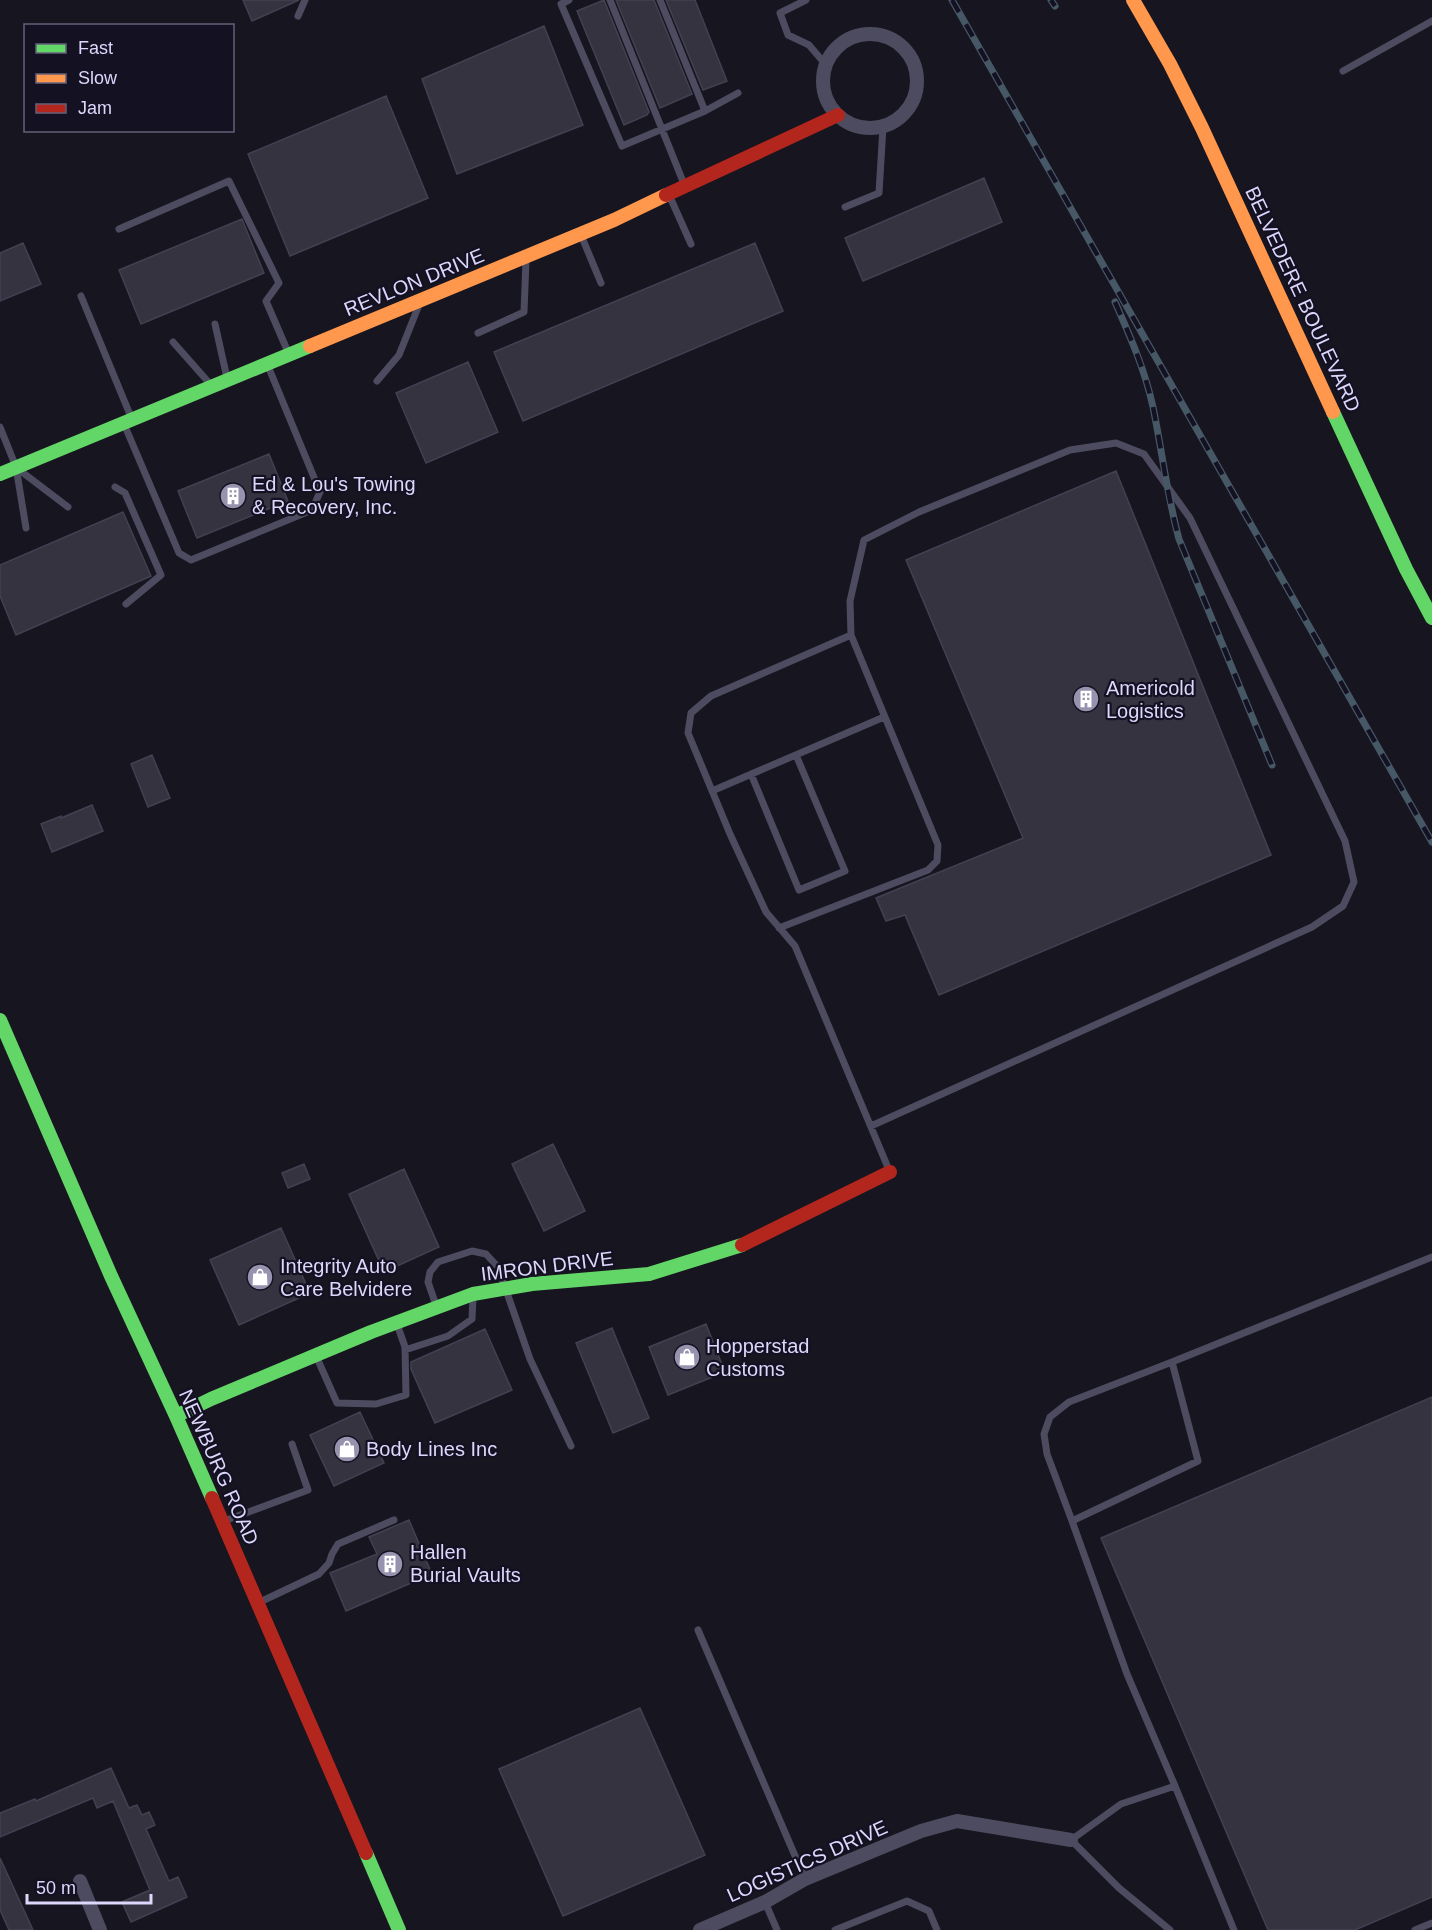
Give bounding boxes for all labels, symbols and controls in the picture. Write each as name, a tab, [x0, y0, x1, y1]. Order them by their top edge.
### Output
legend	[24, 24, 234, 132]
text: Fast	[78, 38, 113, 58]
text: Slow	[78, 68, 118, 88]
text: Jam	[78, 98, 112, 118]
street label: BELVEDERE BOULEVARD	[1241, 183, 1365, 415]
street label: REVLON DRIVE	[341, 244, 487, 320]
place label: Ed & Lou's Towing & Recovery, Inc.	[252, 473, 416, 518]
building icon: Ed & Lou's Towing & Recovery, Inc.	[218, 481, 248, 511]
place label: Americold Logistics	[1106, 677, 1195, 722]
building icon: Americold Logistics	[1071, 684, 1101, 714]
street label: IMRON DRIVE	[479, 1247, 615, 1285]
place label: Integrity Auto Care Belvidere	[280, 1255, 412, 1300]
shop icon: Integrity Auto Care Belvidere	[245, 1262, 275, 1292]
place label: Hopperstad Customs	[706, 1335, 809, 1380]
shop icon: Hopperstad Customs	[672, 1342, 702, 1372]
street label: NEWBURG ROAD	[175, 1386, 263, 1548]
shop icon: Body Lines Inc	[332, 1434, 362, 1464]
place label: Body Lines Inc	[366, 1438, 497, 1460]
place label: Hallen Burial Vaults	[410, 1541, 521, 1586]
building icon: Hallen Burial Vaults	[375, 1549, 405, 1579]
street label: LOGISTICS DRIVE	[723, 1816, 891, 1906]
scale bar	[27, 1867, 152, 1905]
text: 50 m	[36, 1878, 76, 1898]

